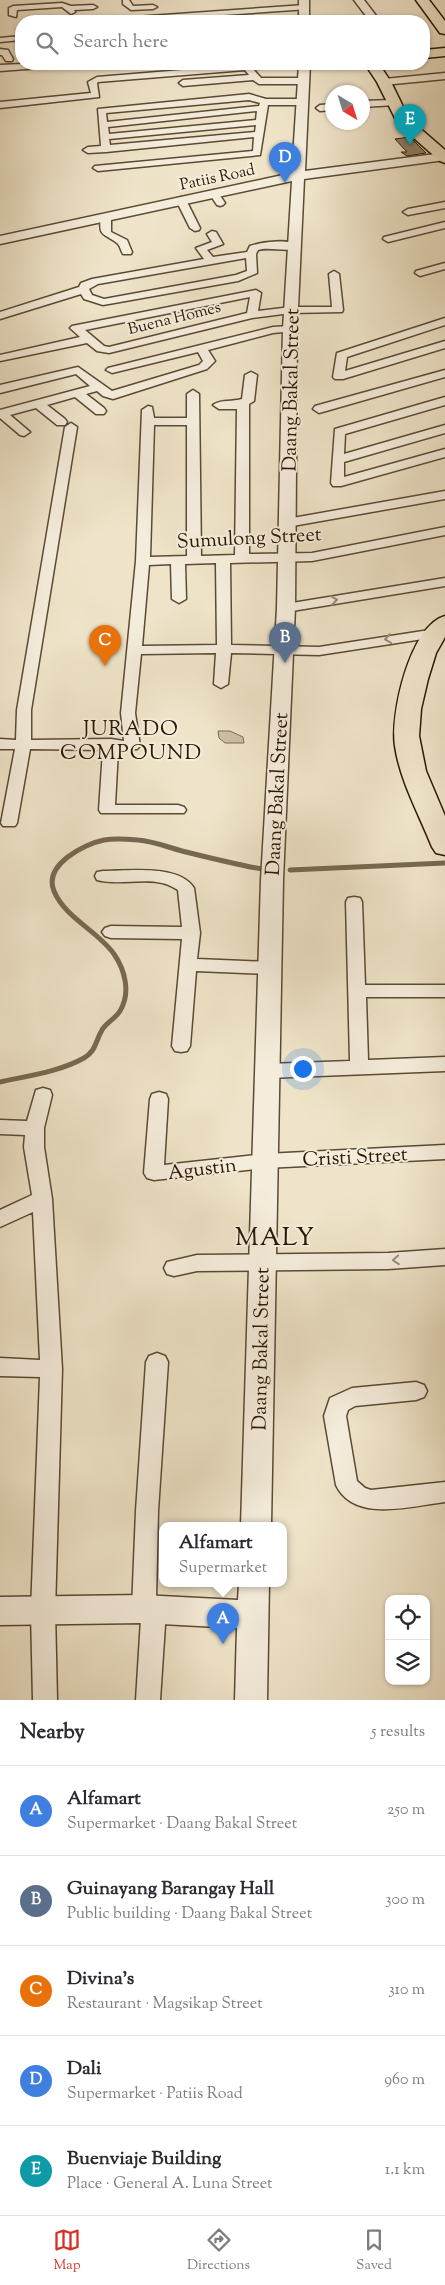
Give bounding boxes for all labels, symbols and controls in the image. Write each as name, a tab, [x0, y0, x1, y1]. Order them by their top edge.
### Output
search box	[15, 15, 430, 70]
icon: search	[33, 29, 61, 57]
text: Search here	[73, 29, 168, 56]
north arrow	[325, 85, 370, 130]
pin: E	[394, 104, 426, 145]
pin: D	[269, 142, 301, 183]
street label: Patiis Road	[178, 159, 257, 198]
street label: Buena Homes	[126, 297, 224, 342]
street label: Daang Bakal Street	[277, 308, 308, 472]
street label: Sumulong Street	[176, 521, 322, 558]
one-way arrow	[330, 595, 339, 605]
pin: B	[269, 622, 301, 663]
pin: C	[89, 625, 121, 666]
one-way arrow	[384, 634, 393, 644]
street label: Daang Bakal Street	[260, 712, 297, 876]
district label: JURADO COMPOUND	[60, 715, 202, 769]
your location	[290, 1056, 316, 1082]
street label: Cristi Street	[302, 1141, 409, 1176]
street label: Agustin	[166, 1152, 239, 1189]
district label: MALY	[235, 1220, 315, 1257]
one-way arrow	[392, 1254, 400, 1265]
street label: Daang Bakal Street	[247, 1267, 278, 1431]
popup	[159, 1522, 287, 1587]
text: Alfamart	[179, 1530, 253, 1557]
text: Supermarket	[179, 1557, 267, 1580]
map controls	[385, 1595, 430, 1685]
button: locate	[385, 1595, 430, 1640]
pin: A	[207, 1603, 239, 1644]
button: layers	[385, 1640, 430, 1685]
text: Nearby	[20, 1718, 85, 1748]
text: 5 results	[371, 1721, 425, 1744]
text: Alfamart	[67, 1786, 141, 1813]
text: A	[30, 1799, 43, 1822]
text: 250 m	[387, 1799, 425, 1822]
text: Supermarket · Daang Bakal Street	[67, 1813, 297, 1836]
text: Guinayang Barangay Hall	[67, 1876, 274, 1903]
text: B	[31, 1889, 41, 1912]
text: 300 m	[385, 1889, 425, 1912]
text: Public building · Daang Bakal Street	[67, 1903, 312, 1926]
text: Divina's	[67, 1966, 134, 1993]
text: C	[30, 1979, 42, 2002]
text: 310 m	[388, 1979, 425, 2002]
text: Restaurant · Magsikap Street	[67, 1993, 263, 2016]
text: Dali	[67, 2056, 102, 2083]
text: D	[30, 2069, 42, 2092]
text: 960 m	[384, 2069, 425, 2092]
text: Supermarket · Patiis Road	[67, 2083, 243, 2106]
text: Buenviaje Building	[67, 2146, 221, 2173]
text: E	[31, 2159, 41, 2182]
text: 1.1 km	[385, 2159, 425, 2182]
text: Place · General A. Luna Street	[67, 2173, 273, 2196]
tab: Map	[53, 2226, 81, 2276]
tab: Directions	[187, 2226, 250, 2276]
tab: Saved	[356, 2226, 392, 2276]

